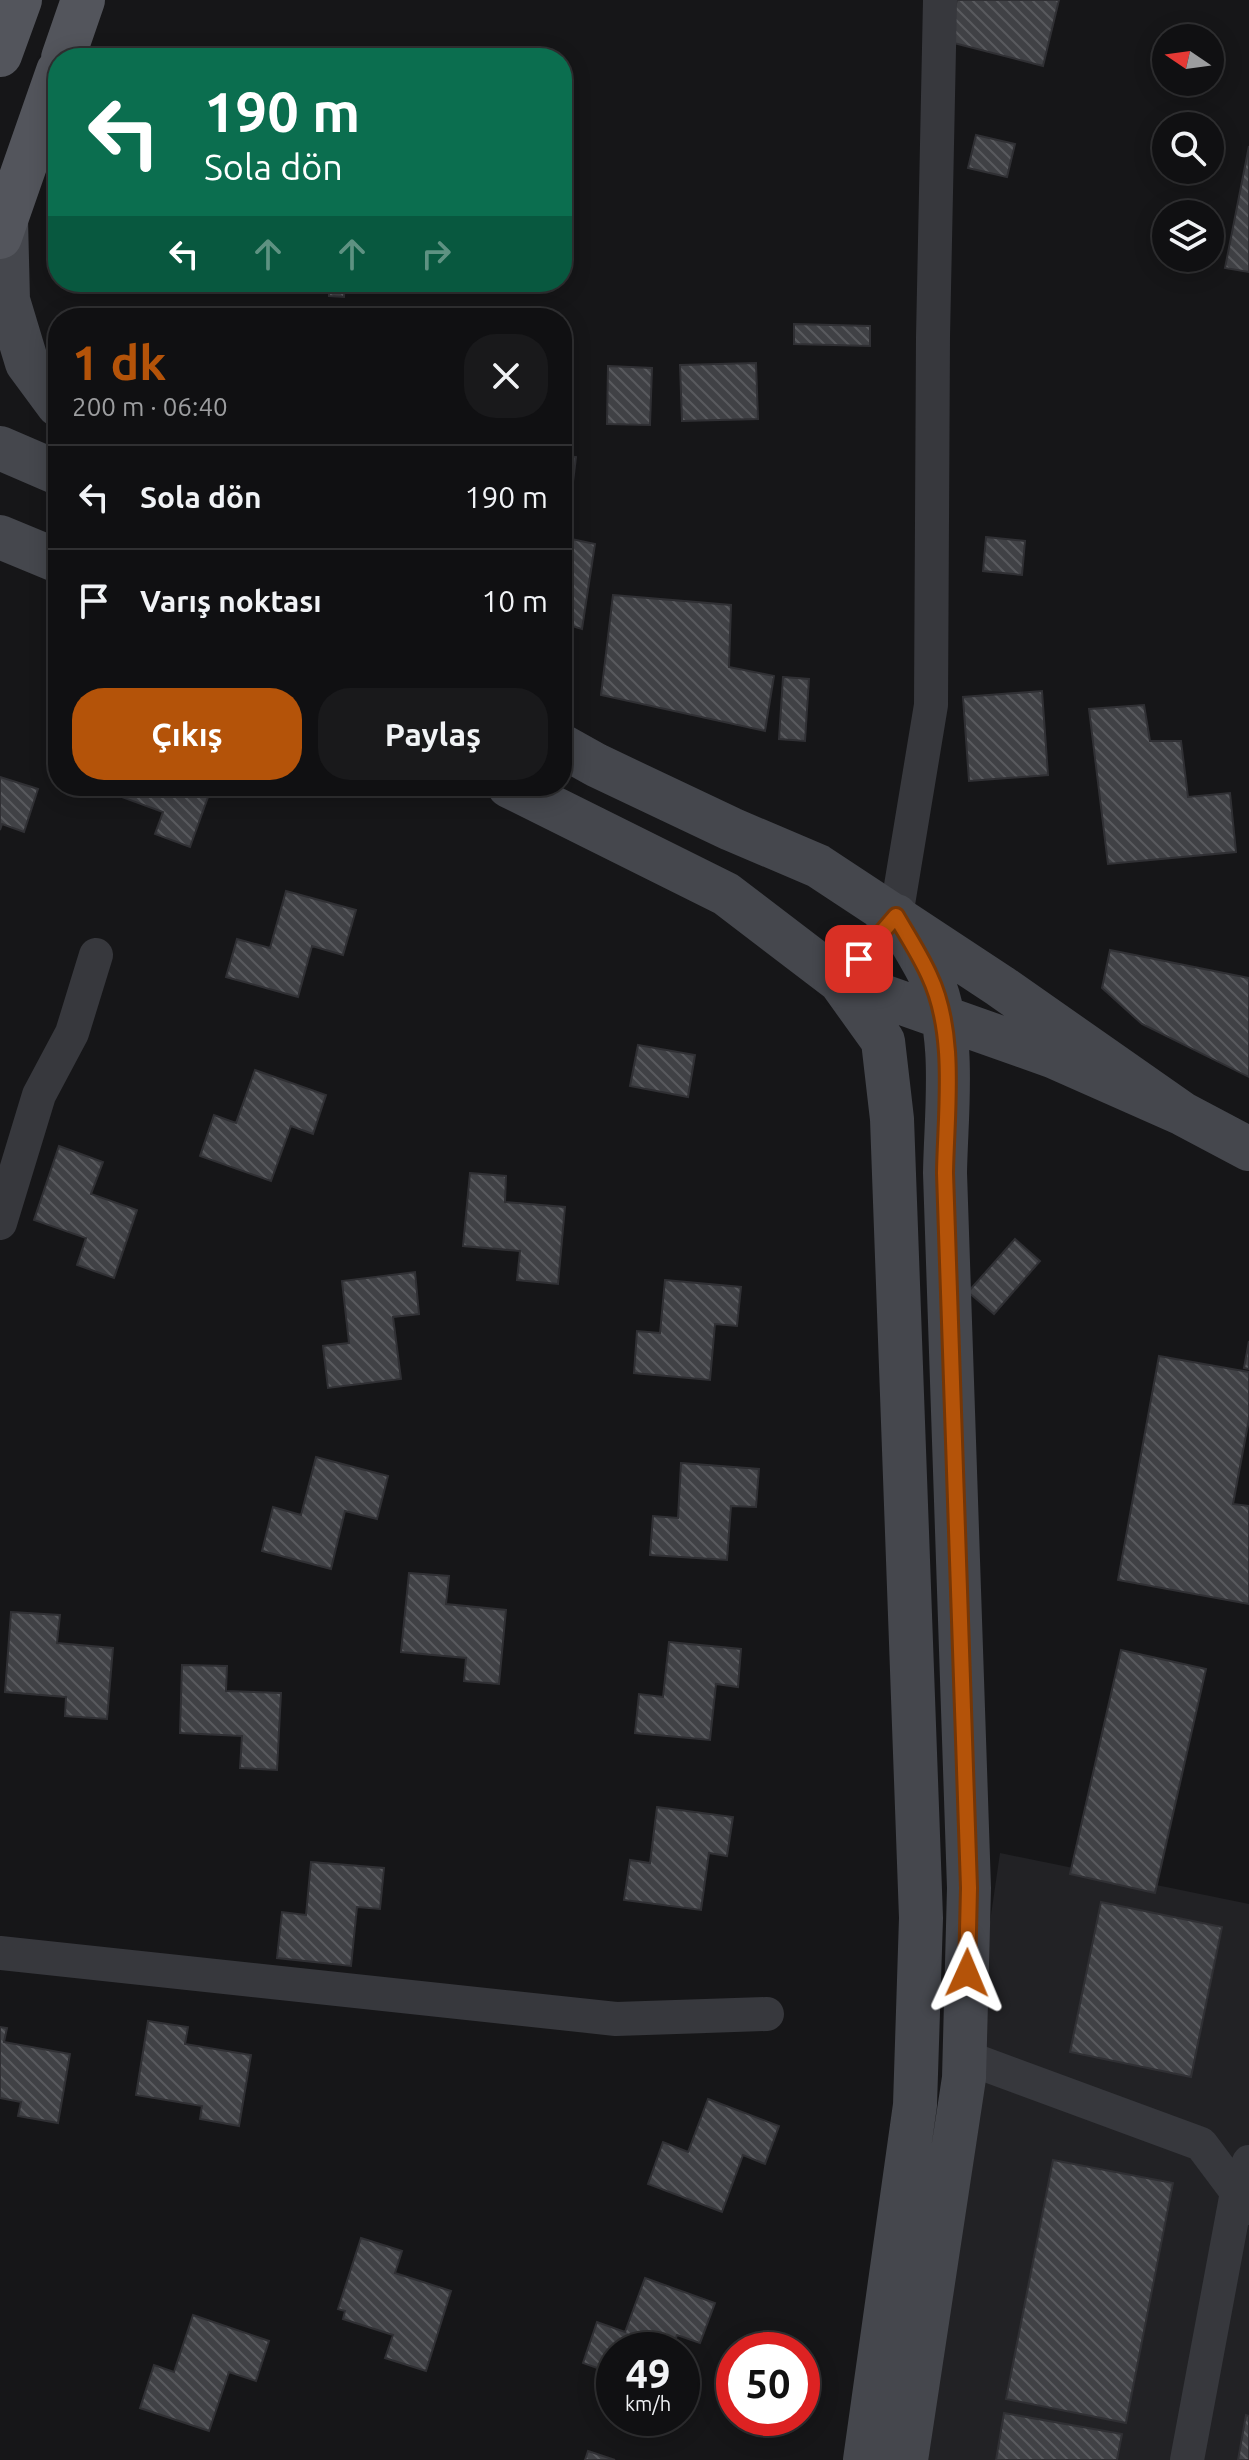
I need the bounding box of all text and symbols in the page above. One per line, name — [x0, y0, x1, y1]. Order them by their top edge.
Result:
north arrow — [1152, 24, 1224, 96]
map controls — [1152, 24, 1224, 272]
icon: left — [72, 80, 176, 184]
text: 190 m — [204, 80, 360, 143]
button: search — [1152, 112, 1224, 184]
text: Sola dön — [204, 146, 343, 187]
button: layers — [1152, 200, 1224, 272]
icon: left — [162, 232, 206, 276]
icon: ahead — [246, 232, 290, 276]
icon: ahead — [330, 232, 374, 276]
icon: right — [414, 232, 458, 276]
button: close — [464, 334, 548, 418]
text: 1 dk — [72, 335, 166, 389]
text: 200 m · 06:40 — [72, 392, 228, 421]
icon: left — [72, 475, 116, 519]
text: Sola dön — [140, 480, 262, 514]
text: 190 m — [464, 480, 548, 514]
icon: arrive — [72, 579, 116, 623]
text: Varış noktası — [140, 584, 322, 618]
text: 10 m — [481, 584, 548, 618]
button: Çıkış — [72, 688, 302, 780]
button: Paylaş — [318, 688, 548, 780]
pin — [825, 925, 893, 993]
icon: arrive — [837, 937, 881, 981]
position arrow — [925, 1931, 1009, 2015]
speed limit sign: 50 — [716, 2332, 820, 2436]
text: 49 — [625, 2351, 671, 2396]
text: km/h — [625, 2392, 671, 2415]

